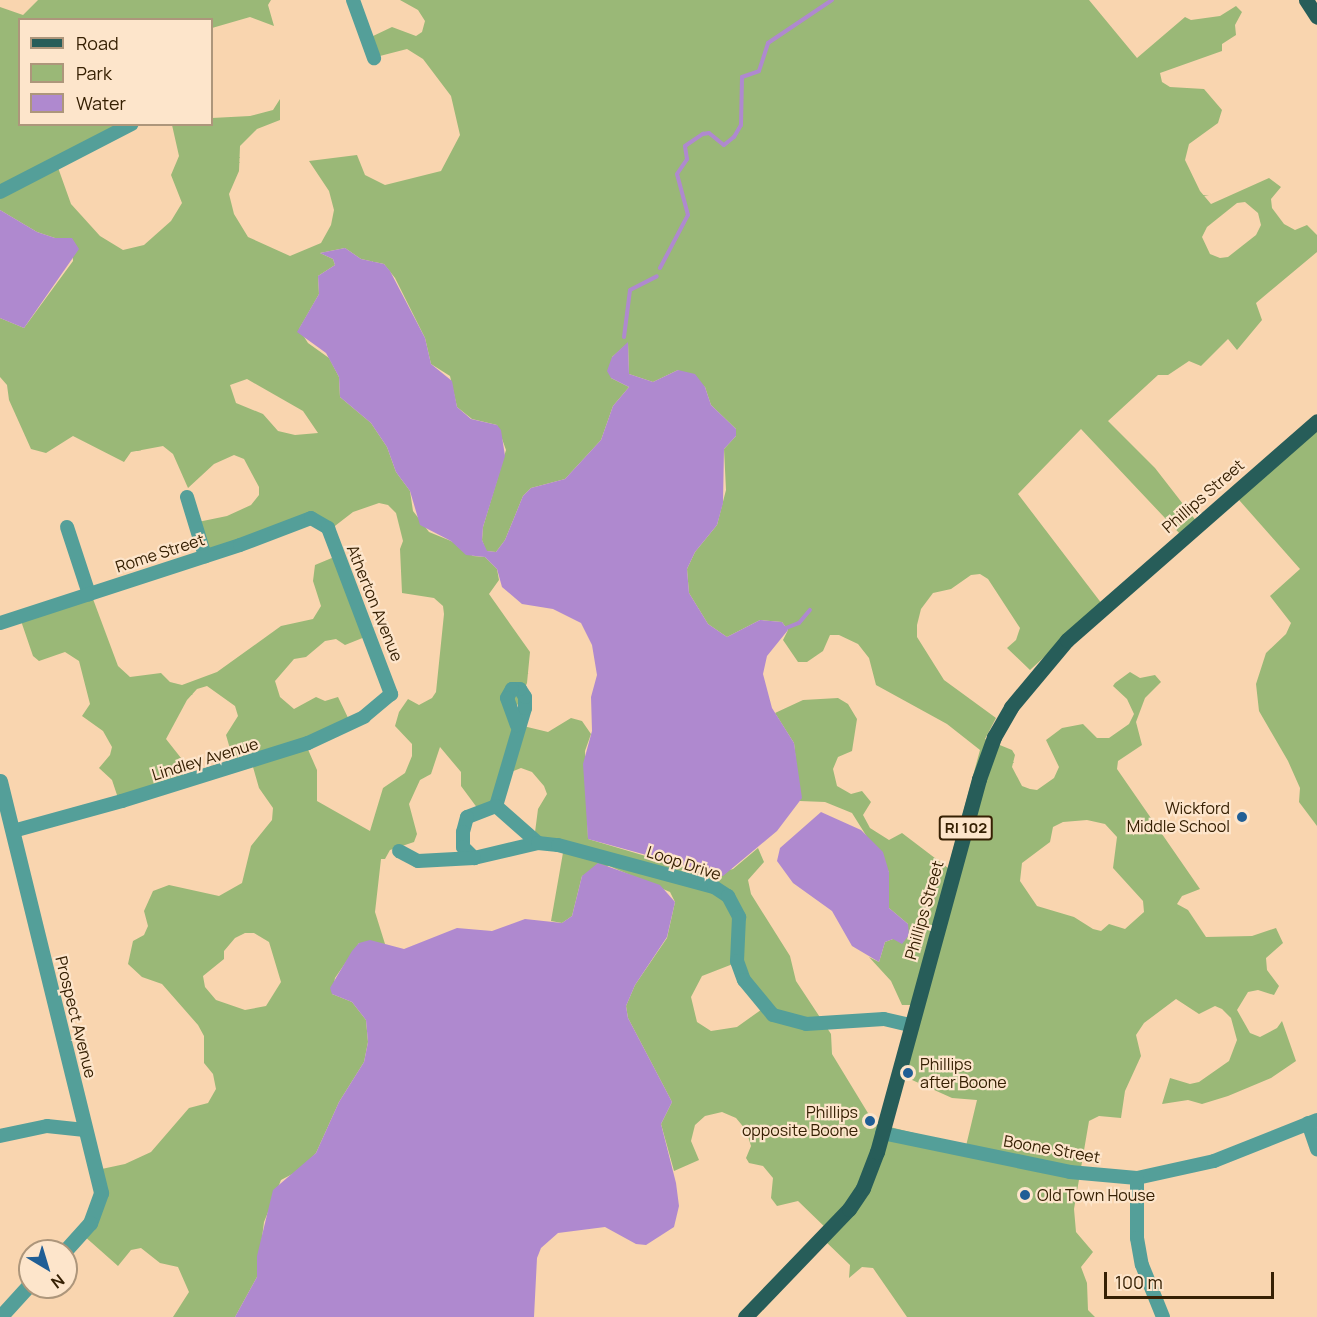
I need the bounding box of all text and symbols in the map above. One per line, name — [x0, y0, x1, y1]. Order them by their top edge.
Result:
legend — [18, 18, 213, 126]
text: Road — [76, 31, 119, 55]
text: Park — [76, 61, 112, 85]
text: Water — [76, 91, 126, 115]
street label: Phillips Street — [1158, 455, 1248, 537]
street label: Rome Street — [113, 530, 207, 576]
street label: Atherton Avenue — [343, 542, 407, 664]
street label: Lindley Avenue — [150, 734, 260, 784]
place label: Wickford Middle School — [1127, 798, 1230, 836]
marker: Wickford Middle School — [1235, 810, 1249, 824]
road number: RI 102 — [938, 816, 994, 840]
street label: Loop Drive — [644, 842, 724, 884]
street label: Phillips Street — [901, 858, 947, 962]
street label: Prospect Avenue — [52, 954, 100, 1080]
place label: Phillips after Boone — [920, 1054, 1007, 1092]
marker: Phillips after Boone — [901, 1066, 915, 1080]
place label: Phillips opposite Boone — [742, 1102, 858, 1140]
marker: Phillips opposite Boone — [863, 1114, 877, 1128]
street label: Boone Street — [1002, 1131, 1102, 1167]
place label: Old Town House — [1037, 1185, 1155, 1205]
marker: Old Town House — [1018, 1188, 1032, 1202]
north arrow — [18, 1239, 78, 1299]
scale bar — [1107, 1260, 1276, 1298]
text: N — [47, 1269, 69, 1294]
text: 100 m — [1115, 1270, 1163, 1294]

